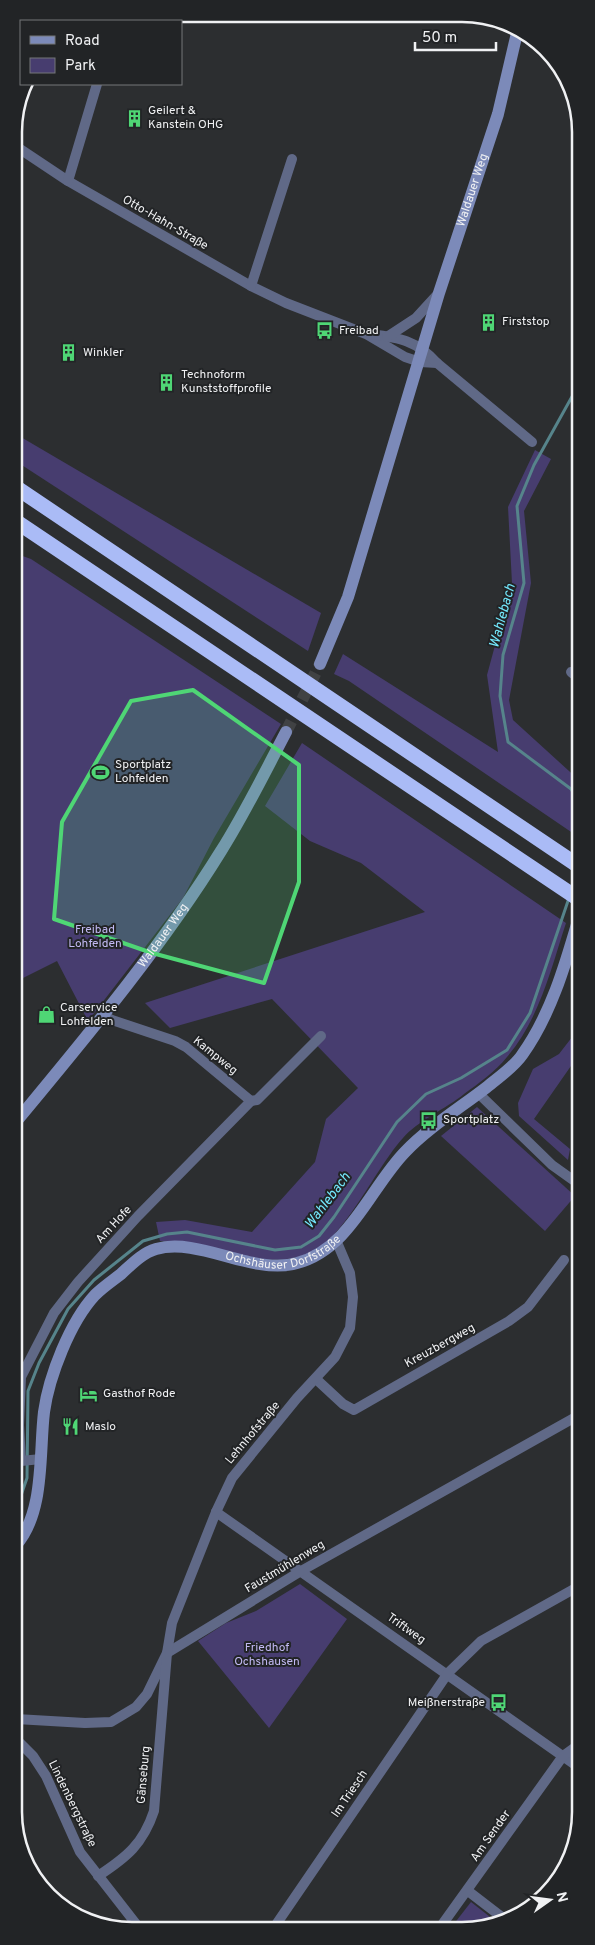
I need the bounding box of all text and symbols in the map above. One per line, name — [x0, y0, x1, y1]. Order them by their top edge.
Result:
legend — [20, 20, 182, 85]
scale bar — [415, 20, 496, 52]
text: 50 m — [422, 29, 457, 48]
text: Road — [65, 32, 100, 51]
text: Park — [65, 57, 96, 76]
place label: Geilert & Kanstein OHG — [148, 103, 223, 133]
building icon: Geilert & Kanstein OHG — [124, 108, 144, 128]
street label: Waldauer Weg — [453, 152, 492, 229]
street label: Otto-Hahn-Straße — [119, 192, 211, 254]
building icon: Firststop — [478, 312, 498, 332]
place label: Firststop — [502, 314, 550, 330]
bus stop icon: Freibad — [315, 321, 335, 341]
place label: Freibad — [339, 323, 379, 339]
building icon: Winkler — [59, 343, 79, 363]
place label: Winkler — [83, 345, 124, 361]
place label: Technoform Kunststoffprofile — [181, 367, 271, 397]
building icon: Technoform Kunststoffprofile — [157, 372, 177, 392]
water label: Wahlebach — [486, 582, 520, 650]
place label: Sportplatz Lohfelden — [115, 757, 171, 787]
sports icon: Sportplatz Lohfelden — [91, 762, 111, 782]
street label: Waldauer Weg — [135, 900, 192, 971]
park label: Freibad Lohfelden — [68, 922, 122, 952]
place label: Carservice Lohfelden — [60, 1000, 117, 1030]
shop icon: Carservice Lohfelden — [36, 1005, 56, 1025]
street label: Kampweg — [189, 1033, 241, 1079]
bus stop icon: Sportplatz — [419, 1110, 439, 1130]
place label: Sportplatz — [443, 1112, 499, 1128]
water label: Wahlebach — [301, 1169, 355, 1232]
street label: Am Hofe — [92, 1203, 136, 1247]
street label: Ochshäuser Dorfstraße — [223, 1232, 345, 1274]
street label: Kreuzbergweg — [402, 1320, 478, 1372]
hotel icon: Gasthof Rode — [79, 1384, 99, 1404]
place label: Gasthof Rode — [103, 1386, 175, 1402]
street label: Lehnhofstraße — [222, 1398, 284, 1468]
restaurant icon: Maslo — [61, 1417, 81, 1437]
place label: Maslo — [85, 1419, 116, 1435]
street label: Faustmühlenweg — [242, 1537, 328, 1597]
street label: Triftweg — [383, 1610, 429, 1648]
park label: Friedhof Ochshausen — [234, 1640, 300, 1670]
bus stop icon: Meißnerstraße — [489, 1693, 509, 1713]
place label: Meißnerstraße — [408, 1695, 485, 1711]
street label: Gänseburg — [134, 1745, 154, 1805]
street label: Lindenbergstraße — [44, 1758, 100, 1850]
street label: Im Triesch — [328, 1767, 372, 1821]
street label: Am Sender — [467, 1807, 515, 1865]
north arrow — [525, 1875, 575, 1925]
text: N — [552, 1890, 571, 1904]

